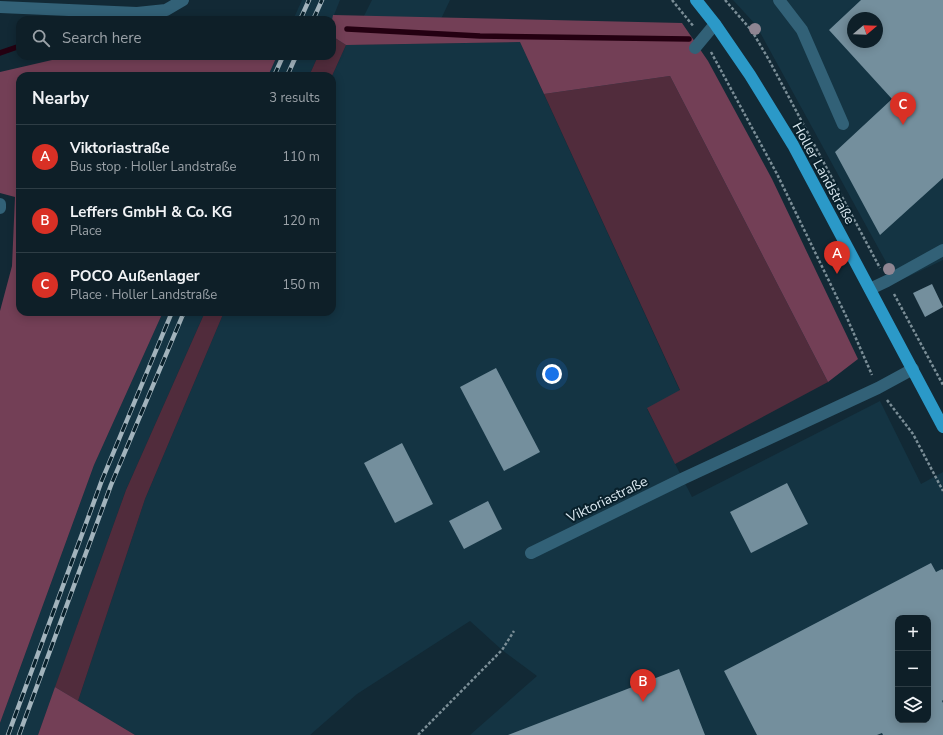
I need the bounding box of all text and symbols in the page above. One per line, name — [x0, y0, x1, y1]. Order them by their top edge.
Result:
north arrow — [847, 12, 883, 48]
search box — [16, 16, 336, 60]
icon: search — [30, 27, 52, 49]
text: Search here — [62, 28, 142, 48]
text: Nearby — [32, 87, 89, 110]
text: 3 results — [269, 89, 320, 107]
pin: C — [890, 92, 916, 125]
street label: Holler Landstraße — [788, 119, 859, 228]
text: Viktoriastraße — [70, 138, 170, 158]
text: A — [40, 148, 50, 166]
text: 110 m — [282, 148, 320, 166]
text: Bus stop · Holler Landstraße — [70, 158, 237, 176]
text: Leffers GmbH & Co. KG — [70, 202, 232, 222]
text: B — [41, 212, 49, 230]
text: 120 m — [282, 212, 320, 230]
text: Place — [70, 222, 102, 240]
pin: A — [824, 241, 850, 274]
text: POCO Außenlager — [70, 266, 200, 286]
text: C — [41, 276, 49, 294]
text: 150 m — [282, 276, 320, 294]
text: Place · Holler Landstraße — [70, 286, 217, 304]
your location — [542, 364, 562, 384]
street label: Viktoriastraße — [563, 472, 651, 528]
map controls — [895, 615, 931, 723]
button: + — [895, 615, 931, 651]
button: − — [895, 651, 931, 687]
pin: B — [630, 669, 656, 702]
button: layers — [895, 687, 931, 723]

